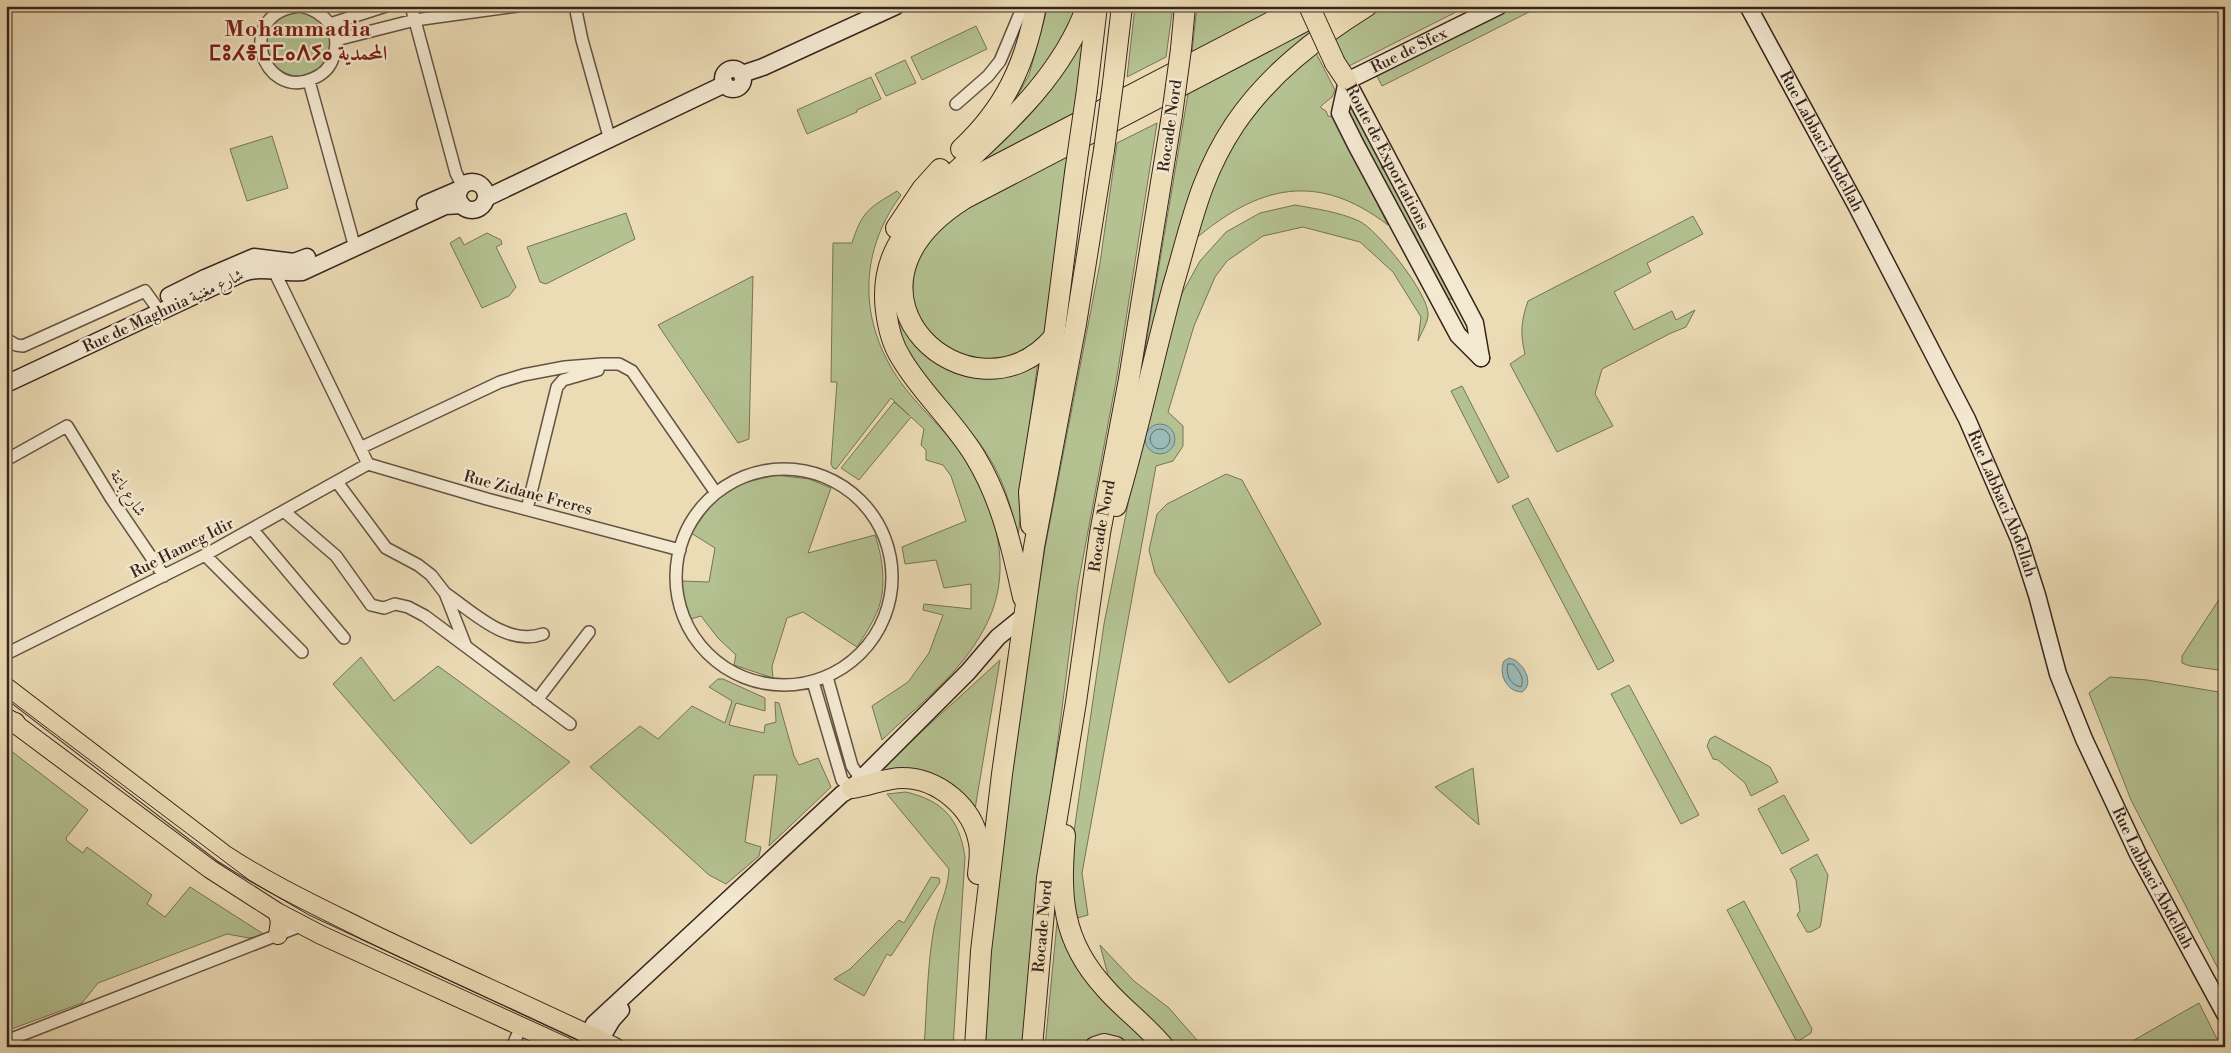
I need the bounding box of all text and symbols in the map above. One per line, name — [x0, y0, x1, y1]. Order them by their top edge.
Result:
district label: Mohammadia ⵎⵓⵃⴻⵎⵎⴰⴷⵢⴰ المحمدية — [209, 17, 387, 67]
street label: Rue de Sfex — [1367, 23, 1451, 78]
street label: Rue Labbaci Abdellah — [1775, 67, 1868, 216]
street label: Rocade Nord — [1154, 78, 1186, 174]
street label: Route de Exportations — [1341, 81, 1434, 233]
street label: Rue de Maghnia شارع مغنية — [79, 265, 248, 360]
street label: Rue Labbaci Abdellah — [1963, 427, 2041, 580]
street label: شارع باتنة — [103, 466, 150, 522]
street label: Rue Zidane Freres — [461, 466, 595, 520]
street label: Rocade Nord — [1085, 478, 1120, 573]
street label: Rue Hameg Idir — [127, 513, 237, 583]
street label: Rue Labbaci Abdellah — [2107, 804, 2198, 953]
street label: Rocade Nord — [1029, 879, 1057, 974]

